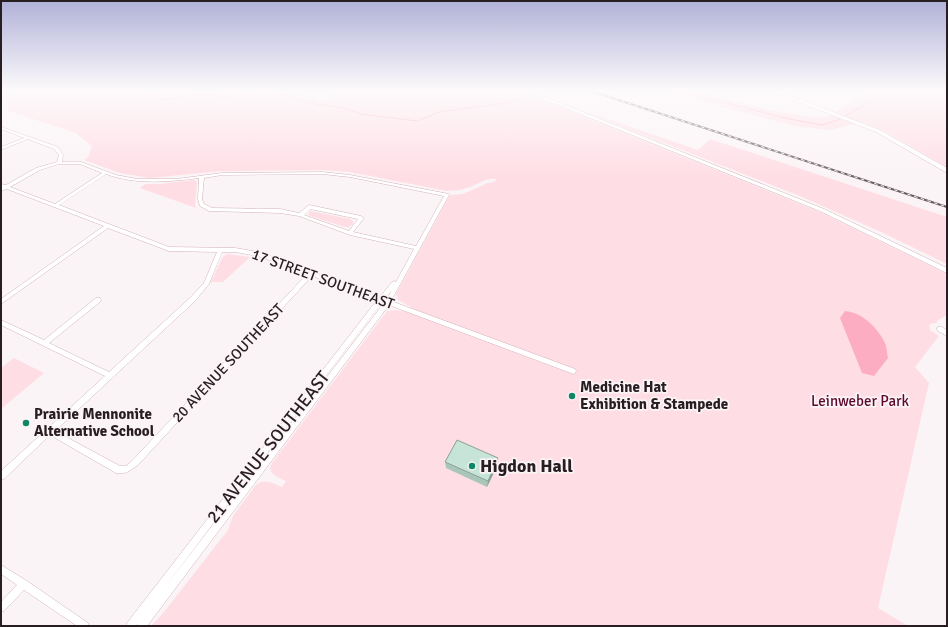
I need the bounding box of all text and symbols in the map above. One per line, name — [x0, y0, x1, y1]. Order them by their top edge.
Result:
street label: 17 STREET SOUTHEAST — [249, 245, 397, 313]
street label: 20 AVENUE SOUTHEAST — [168, 299, 288, 426]
street label: 21 AVENUE SOUTHEAST — [202, 367, 334, 527]
place label: Medicine Hat Exhibition & Stampede — [580, 378, 728, 413]
marker: Medicine Hat Exhibition & Stampede — [567, 391, 577, 401]
park label: Leinweber Park — [811, 392, 910, 410]
place label: Prairie Mennonite Alternative School — [34, 405, 155, 440]
marker: Prairie Mennonite Alternative School — [21, 418, 31, 428]
place label: Higdon Hall — [480, 455, 573, 477]
marker: Higdon Hall — [467, 461, 477, 471]

